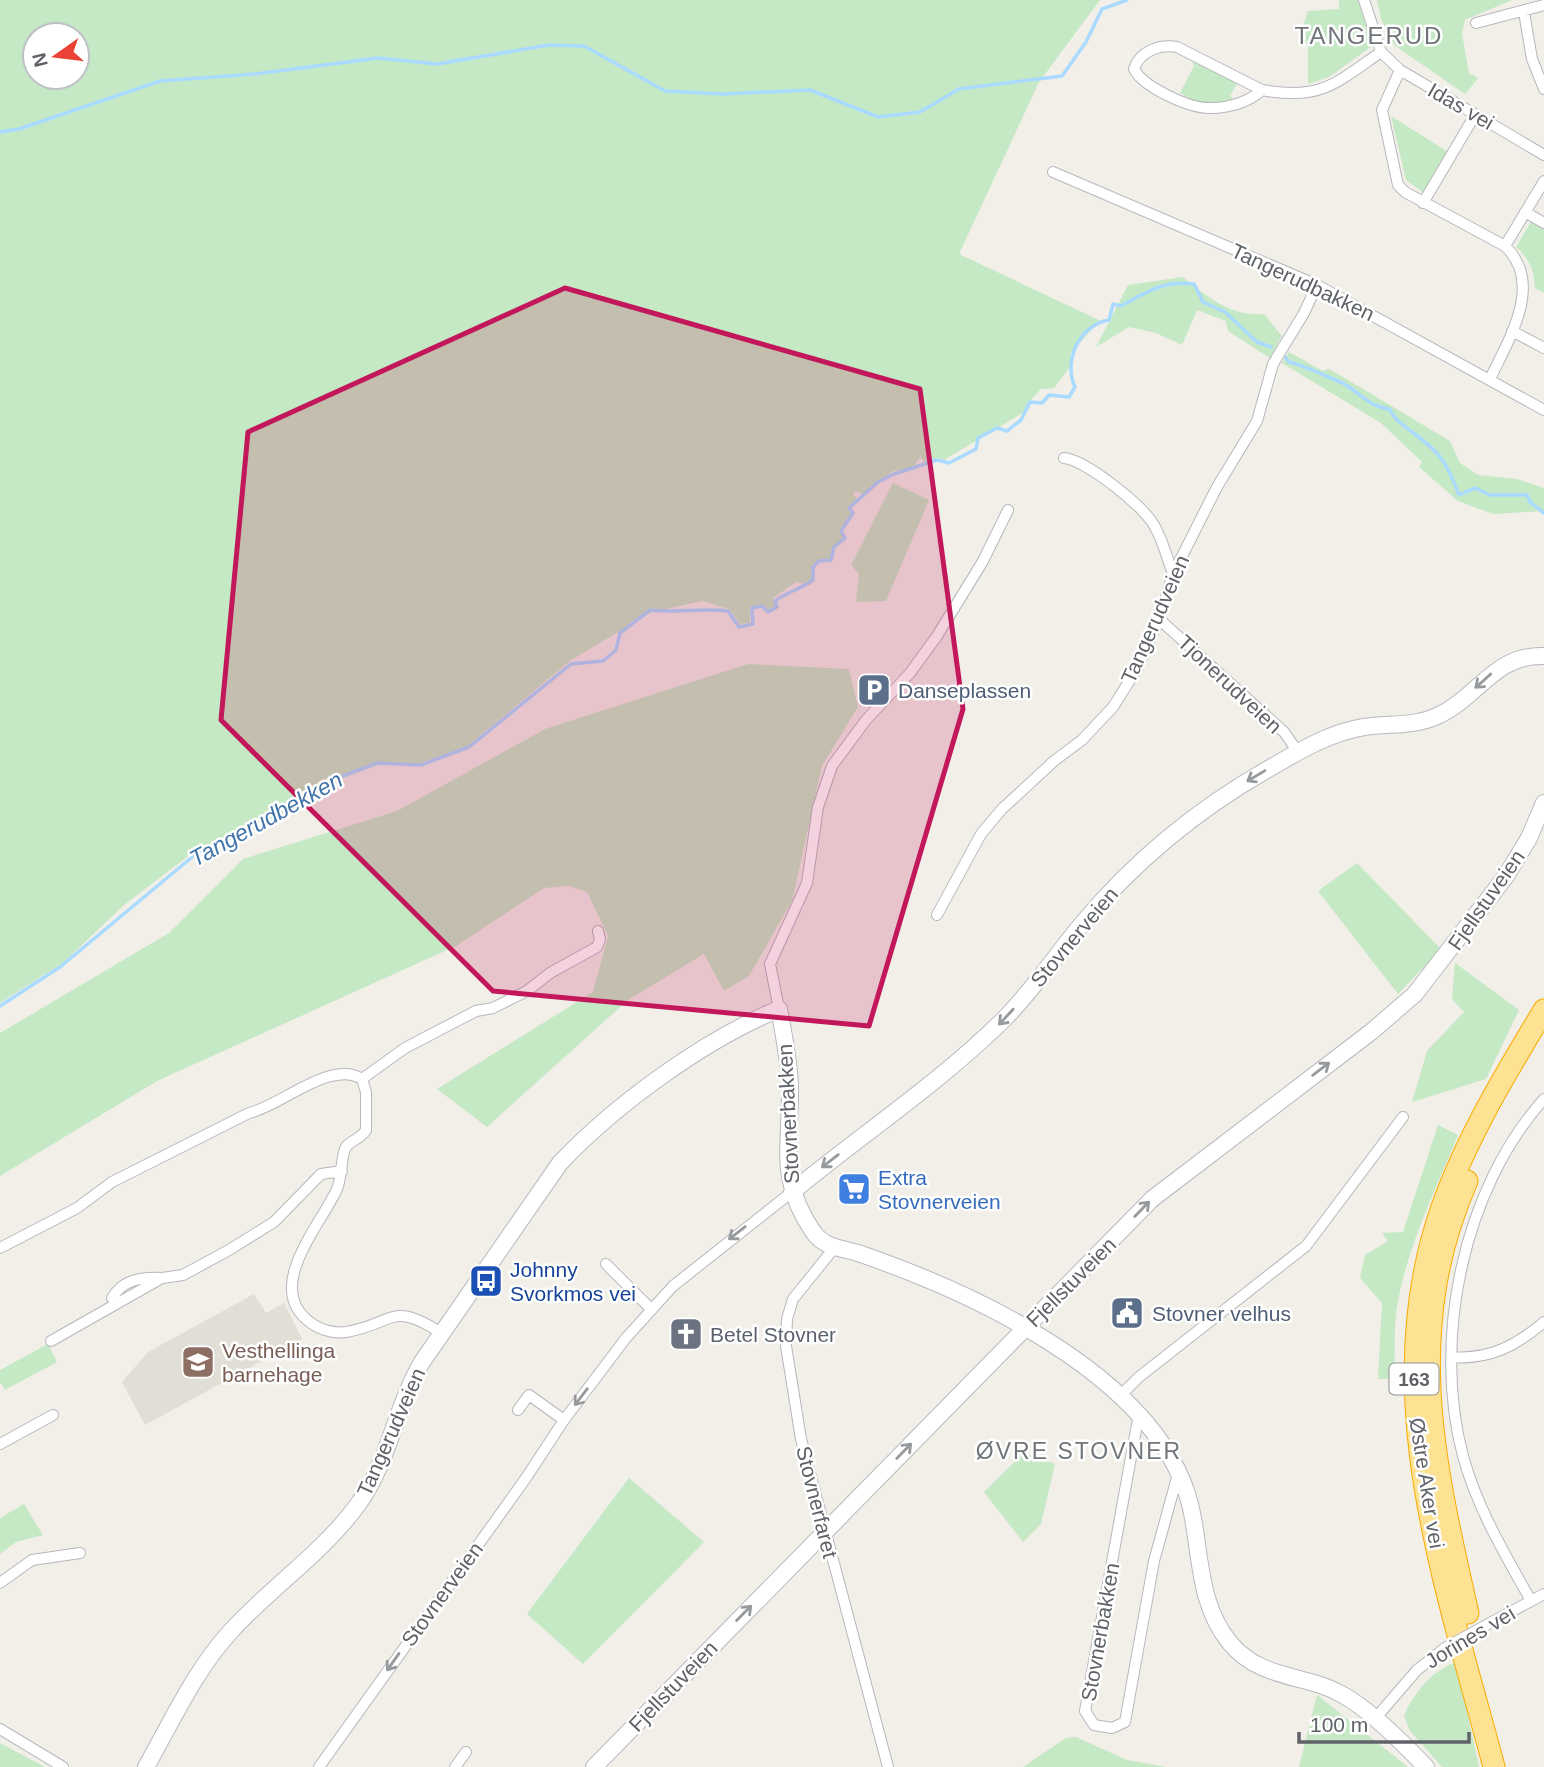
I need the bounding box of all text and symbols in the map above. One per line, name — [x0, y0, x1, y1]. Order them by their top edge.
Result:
north arrow — [21, 21, 91, 91]
district label: TANGERUD — [1295, 22, 1443, 49]
text: N — [28, 51, 52, 69]
street label: Idas vei — [1424, 78, 1498, 134]
street label: Tangerudbakken — [1228, 239, 1378, 325]
street label: Tangerudveien — [1116, 551, 1194, 687]
street label: Tjonerudveien — [1173, 630, 1287, 738]
parking icon: Danseplassen — [855, 671, 893, 709]
one-way arrow — [1475, 672, 1492, 689]
place label: Danseplassen — [898, 679, 1031, 702]
water label: Tangerudbekken — [185, 766, 347, 872]
one-way arrow — [1247, 769, 1267, 783]
street label: Fjellstuveien — [1443, 846, 1529, 954]
street label: Stovnerveien — [1026, 883, 1122, 991]
one-way arrow — [997, 1008, 1014, 1025]
street label: Stovnerbakken — [773, 1043, 803, 1185]
one-way arrow — [1311, 1062, 1330, 1077]
one-way arrow — [821, 1153, 840, 1168]
place label: Extra Stovnerveien — [878, 1166, 1001, 1213]
supermarket icon: Extra Stovnerveien — [835, 1170, 873, 1208]
one-way arrow — [1134, 1201, 1151, 1218]
one-way arrow — [728, 1225, 747, 1240]
street label: Fjellstuveien — [1022, 1233, 1120, 1331]
place label: Johnny Svorkmos vei — [510, 1258, 636, 1305]
bus stop icon: Johnny Svorkmos vei — [467, 1262, 505, 1300]
public building icon: Stovner velhus — [1108, 1294, 1146, 1332]
place label: Stovner velhus — [1152, 1302, 1291, 1325]
church icon: Betel Stovner — [667, 1315, 705, 1353]
place label: Betel Stovner — [710, 1323, 836, 1346]
place label: Vesthellinga barnehage — [222, 1339, 336, 1386]
school or university icon: Vesthellinga barnehage — [179, 1343, 217, 1381]
street label: Tangerudveien — [352, 1364, 430, 1500]
road number: 163 — [1390, 1364, 1438, 1394]
one-way arrow — [573, 1387, 588, 1406]
street label: Østre Aker vei — [1405, 1416, 1449, 1550]
district label: ØVRE STOVNER — [976, 1438, 1182, 1464]
one-way arrow — [895, 1443, 912, 1460]
street label: Stovnerfaret — [792, 1444, 842, 1560]
street label: Stovnerveien — [397, 1538, 487, 1650]
street label: Stovnerbakken — [1077, 1561, 1123, 1703]
street label: Jorines vei — [1421, 1601, 1519, 1673]
one-way arrow — [736, 1605, 753, 1622]
street label: Fjellstuveien — [624, 1636, 722, 1736]
one-way arrow — [386, 1652, 400, 1671]
scale bar — [1299, 1700, 1469, 1744]
text: 100 m — [1310, 1713, 1368, 1736]

